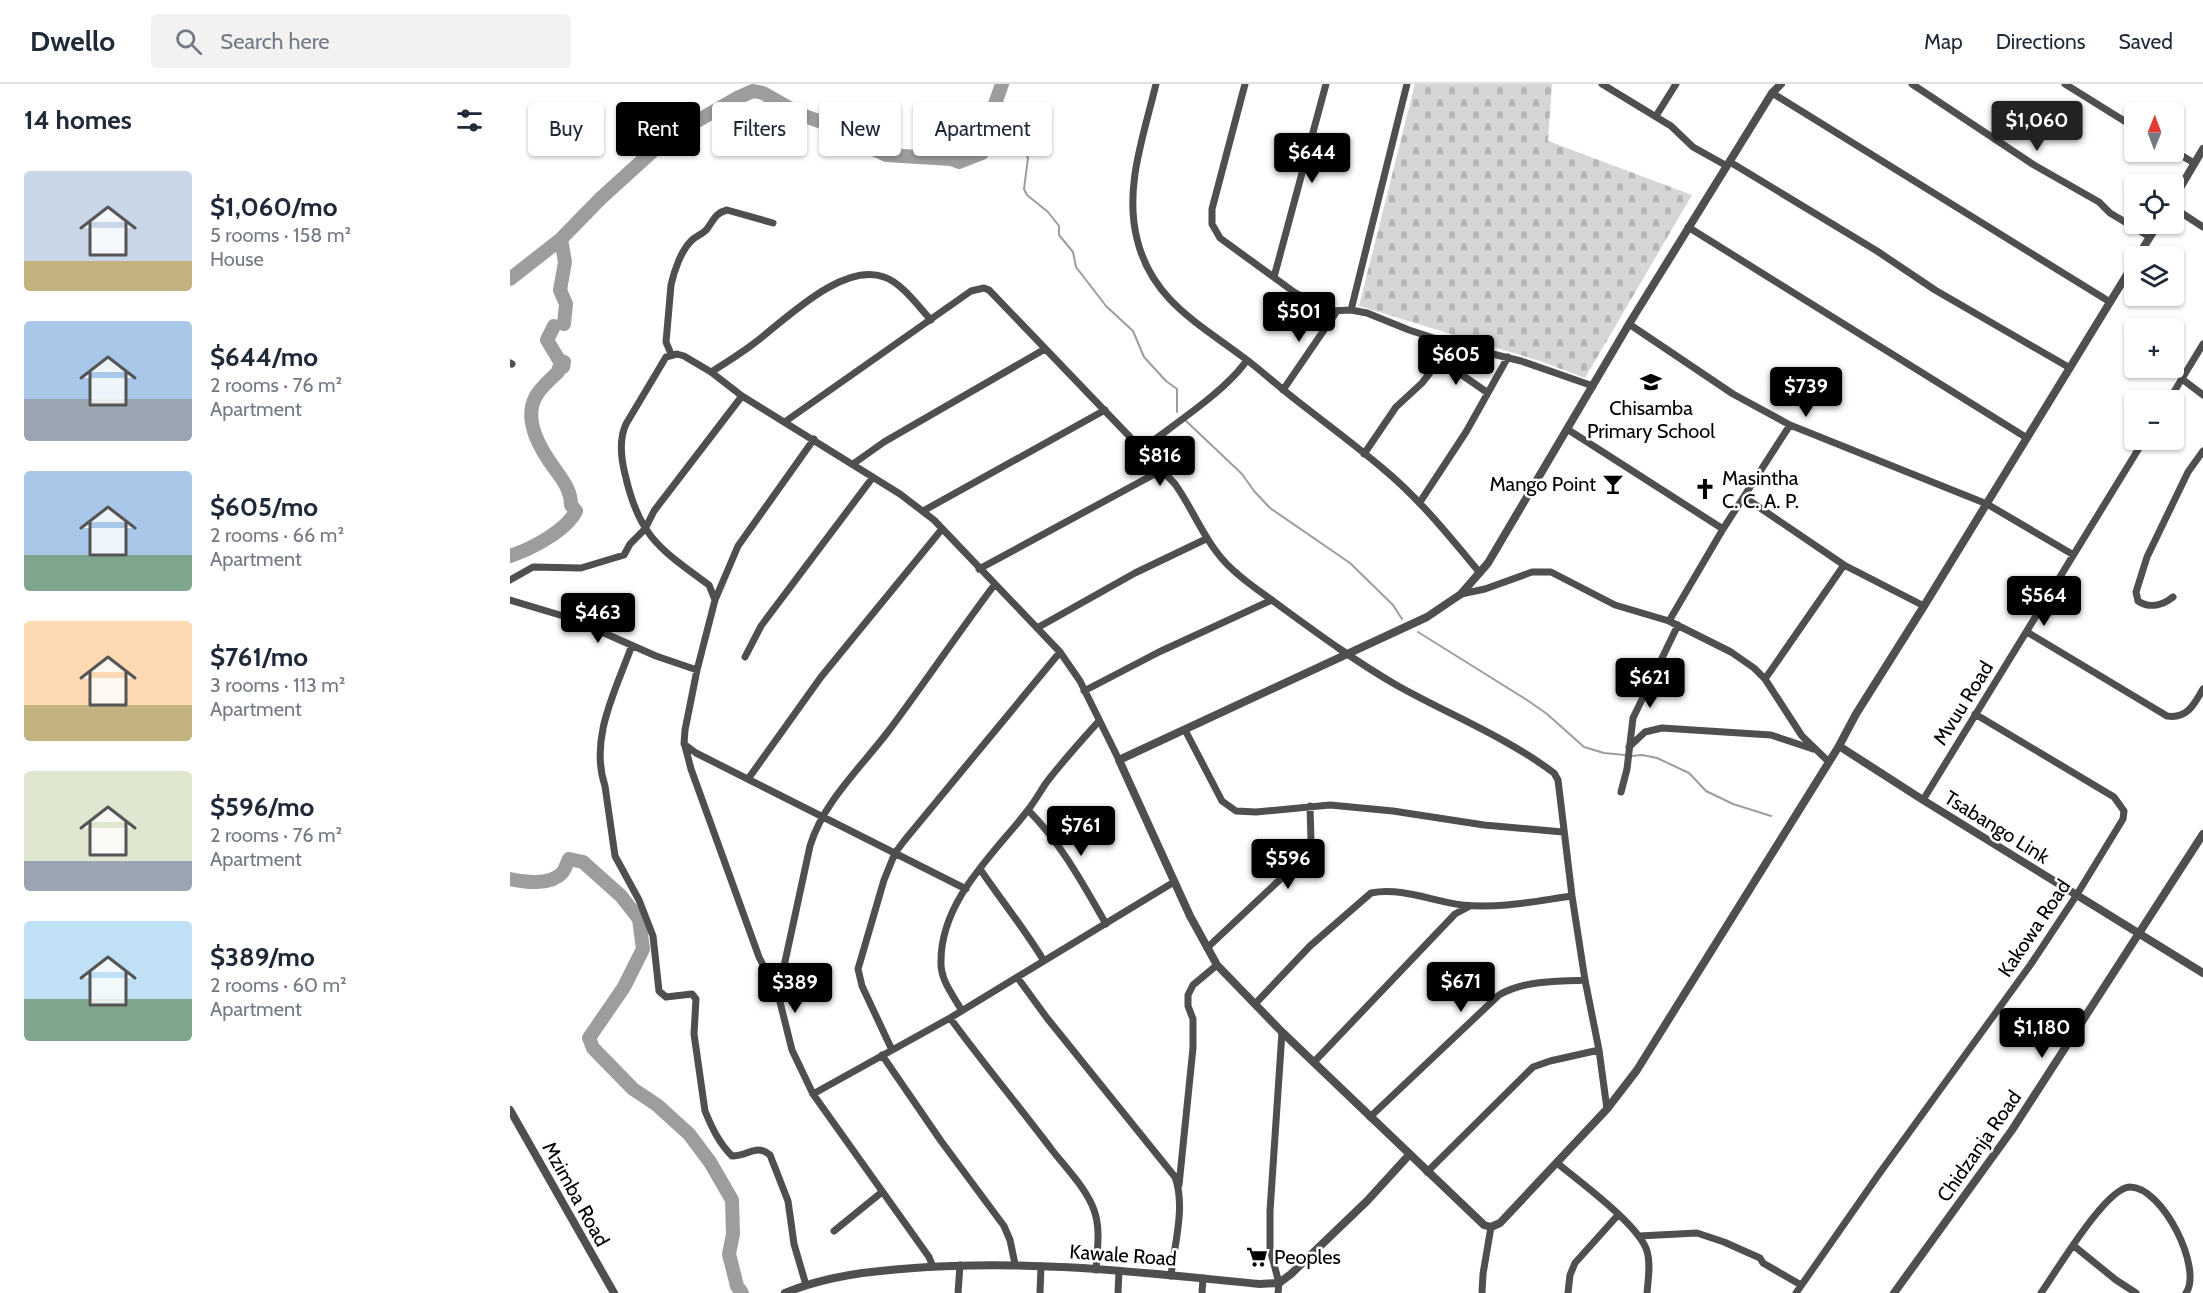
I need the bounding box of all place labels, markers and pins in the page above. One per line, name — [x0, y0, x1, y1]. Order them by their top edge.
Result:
pin: $1,060 — [1988, 101, 2086, 152]
pin: $644 — [1276, 133, 1348, 184]
pin: $501 — [1263, 292, 1335, 343]
pin: $605 — [1420, 335, 1492, 386]
pin: $739 — [1770, 367, 1842, 418]
school or university icon: Chisamba Primary School — [1639, 370, 1663, 394]
place label: Chisamba Primary School — [1587, 396, 1715, 443]
pin: $816 — [1124, 436, 1196, 487]
place label: Masintha C. C. A. P. — [1722, 466, 1799, 513]
place label: Mango Point — [1489, 472, 1596, 496]
bar icon: Mango Point — [1601, 472, 1625, 496]
church icon: Masintha C. C. A. P. — [1693, 477, 1717, 501]
pin: $564 — [2008, 576, 2080, 627]
pin: $463 — [562, 593, 634, 644]
pin: $621 — [1614, 658, 1686, 709]
pin: $761 — [1045, 806, 1117, 857]
pin: $596 — [1252, 839, 1324, 890]
pin: $671 — [1425, 962, 1497, 1013]
pin: $389 — [759, 963, 831, 1014]
pin: $1,180 — [1993, 1008, 2091, 1059]
supermarket icon: Peoples — [1245, 1245, 1269, 1269]
place label: Peoples — [1274, 1245, 1341, 1269]

